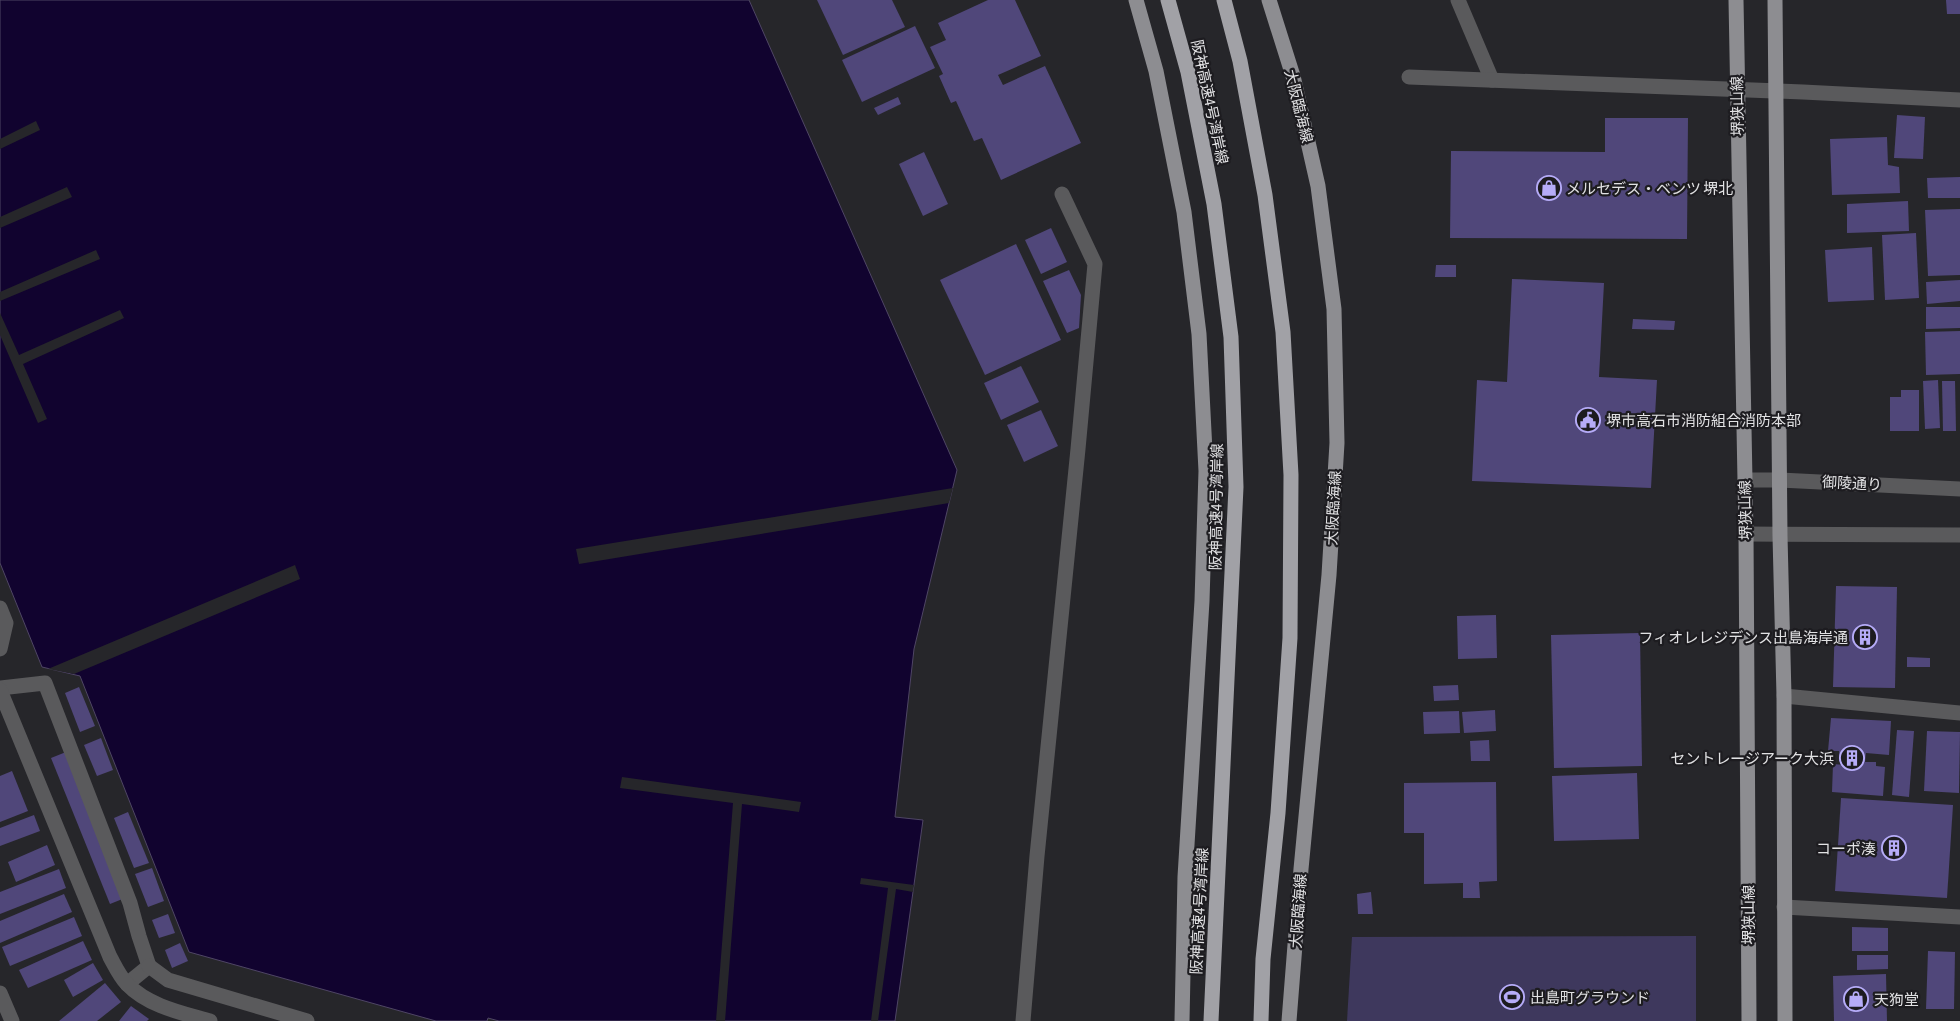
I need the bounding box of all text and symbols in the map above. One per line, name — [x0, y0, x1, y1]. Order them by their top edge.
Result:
street label: 阪神高速4号湾岸線 — [1188, 38, 1232, 166]
street label: 大阪臨海線 — [1282, 68, 1316, 144]
street label: 堺狭山線 — [1728, 76, 1746, 136]
shop icon: メルセデス・ベンツ 堺北 — [1536, 175, 1562, 201]
place label: メルセデス・ベンツ 堺北 — [1566, 180, 1733, 197]
public building icon: 堺市高石市消防組合消防本部 — [1575, 407, 1601, 433]
place label: 堺市高石市消防組合消防本部 — [1606, 412, 1801, 429]
street label: 阪神高速4号湾岸線 — [1206, 443, 1226, 571]
street label: 大阪臨海線 — [1323, 470, 1343, 546]
street label: 御陵通り — [1822, 473, 1882, 493]
street label: 堺狭山線 — [1736, 480, 1754, 540]
building icon: フィオレレジデンス出島海岸通 — [1852, 624, 1878, 650]
place label: フィオレレジデンス出島海岸通 — [1639, 629, 1848, 646]
building icon: セントレージアーク大浜 — [1839, 745, 1865, 771]
place label: セントレージアーク大浜 — [1670, 750, 1834, 767]
building icon: コーポ湊 — [1881, 835, 1907, 861]
place label: コーポ湊 — [1816, 840, 1876, 857]
street label: 阪神高速4号湾岸線 — [1187, 847, 1211, 975]
street label: 大阪臨海線 — [1287, 873, 1309, 949]
street label: 堺狭山線 — [1740, 885, 1757, 945]
sports icon: 出島町グラウンド — [1499, 984, 1525, 1010]
shop icon: 天狗堂 — [1843, 986, 1869, 1012]
place label: 出島町グラウンド — [1530, 989, 1650, 1006]
place label: 天狗堂 — [1874, 991, 1919, 1008]

